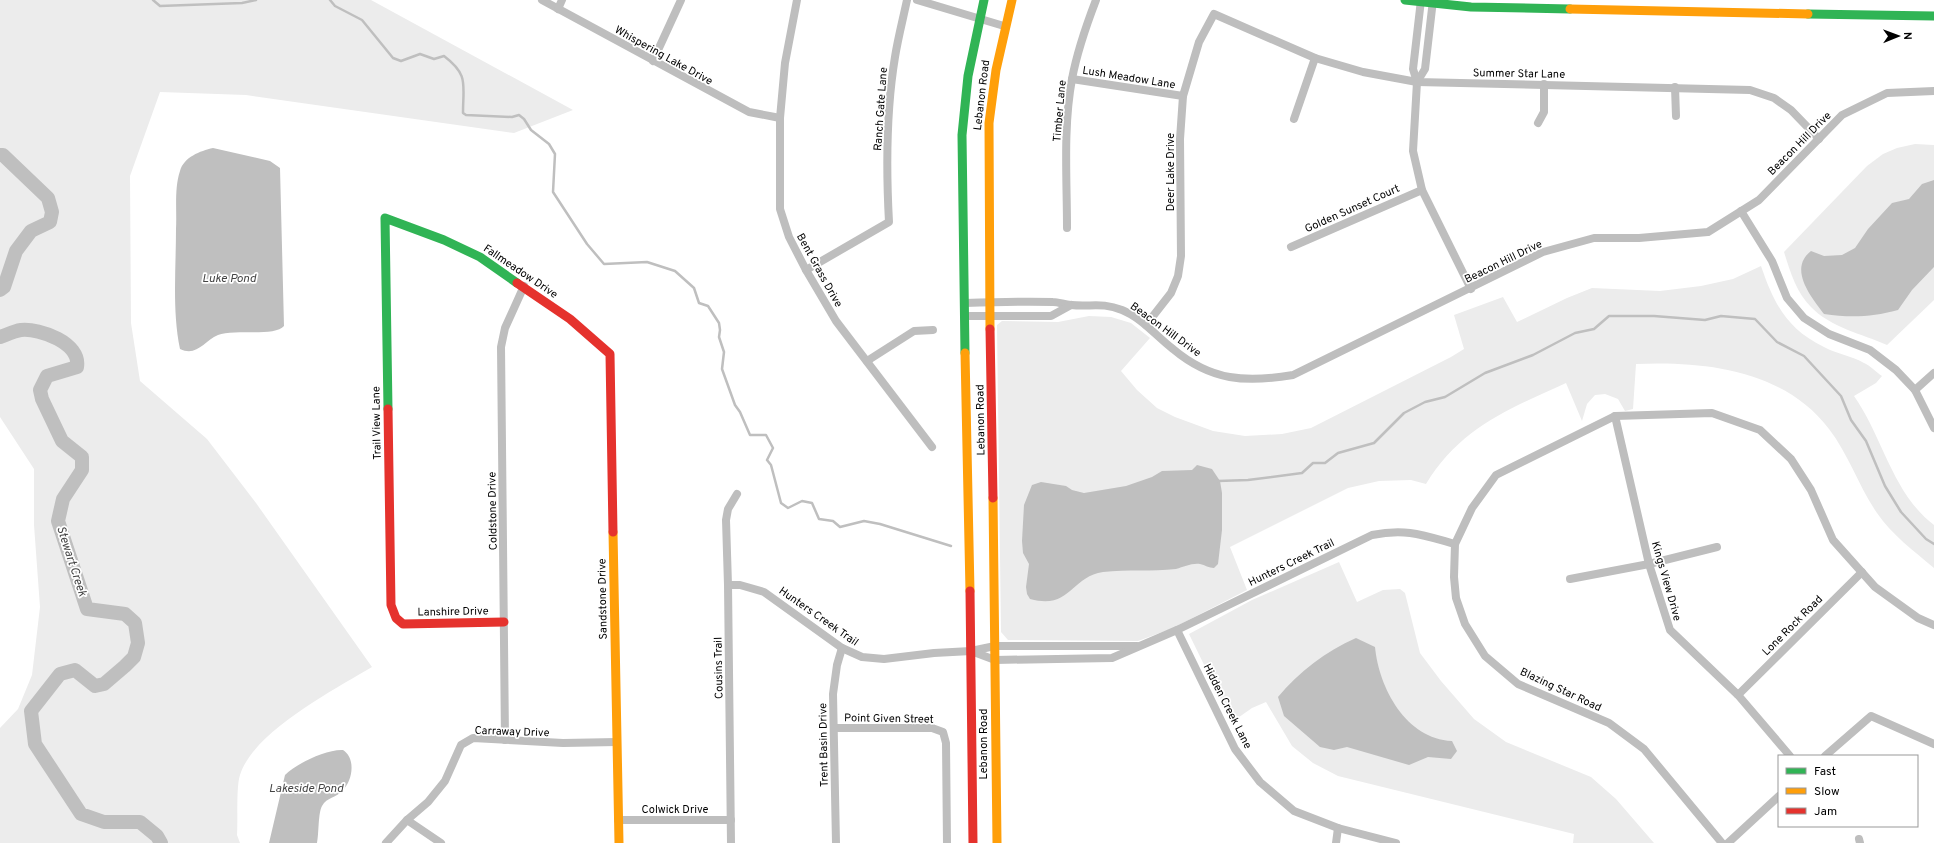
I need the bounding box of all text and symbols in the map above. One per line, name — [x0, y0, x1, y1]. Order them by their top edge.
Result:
north arrow — [1878, 16, 1918, 56]
street label: Whispering Lake Drive — [612, 23, 715, 89]
text: N — [1900, 32, 1914, 40]
street label: Lebanon Road — [971, 59, 993, 131]
street label: Lush Meadow Lane — [1081, 64, 1176, 92]
street label: Summer Star Lane — [1473, 66, 1565, 82]
street label: Ranch Gate Lane — [871, 67, 891, 151]
street label: Timber Lane — [1050, 79, 1070, 143]
street label: Beacon Hill Drive — [1765, 109, 1835, 179]
street label: Deer Lake Drive — [1164, 133, 1178, 211]
street label: Golden Sunset Court — [1303, 182, 1402, 236]
street label: Bent Grass Drive — [793, 231, 845, 310]
street label: Beacon Hill Drive — [1462, 237, 1545, 287]
street label: Fallmeadow Drive — [481, 242, 560, 302]
water label: Luke Pond — [202, 271, 257, 287]
street label: Beacon Hill Drive — [1127, 299, 1204, 360]
street label: Lebanon Road — [973, 384, 989, 456]
street label: Trail View Lane — [369, 386, 385, 460]
street label: Coldstone Drive — [485, 472, 501, 550]
water label: Stewart Creek — [52, 524, 90, 600]
street label: Hunters Creek Trail — [1246, 536, 1337, 590]
street label: Kings View Drive — [1648, 540, 1684, 623]
street label: Sandstone Drive — [595, 558, 611, 640]
street label: Hunters Creek Trail — [776, 584, 861, 650]
street label: Lone Rock Road — [1760, 593, 1826, 659]
street label: Lanshire Drive — [417, 604, 489, 620]
street label: Cousins Trail — [711, 637, 727, 699]
street label: Hidden Creek Lane — [1200, 662, 1255, 751]
street label: Blazing Star Road — [1518, 665, 1603, 715]
street label: Trent Basin Drive — [816, 703, 832, 787]
street label: Lebanon Road — [977, 708, 991, 780]
street label: Point Given Street — [844, 711, 934, 727]
street label: Carraway Drive — [474, 724, 550, 740]
legend — [1778, 755, 1918, 827]
text: Fast — [1814, 764, 1836, 780]
water label: Lakeside Pond — [269, 781, 345, 797]
text: Slow — [1814, 784, 1840, 800]
street label: Colwick Drive — [642, 803, 708, 817]
text: Jam — [1814, 804, 1837, 820]

